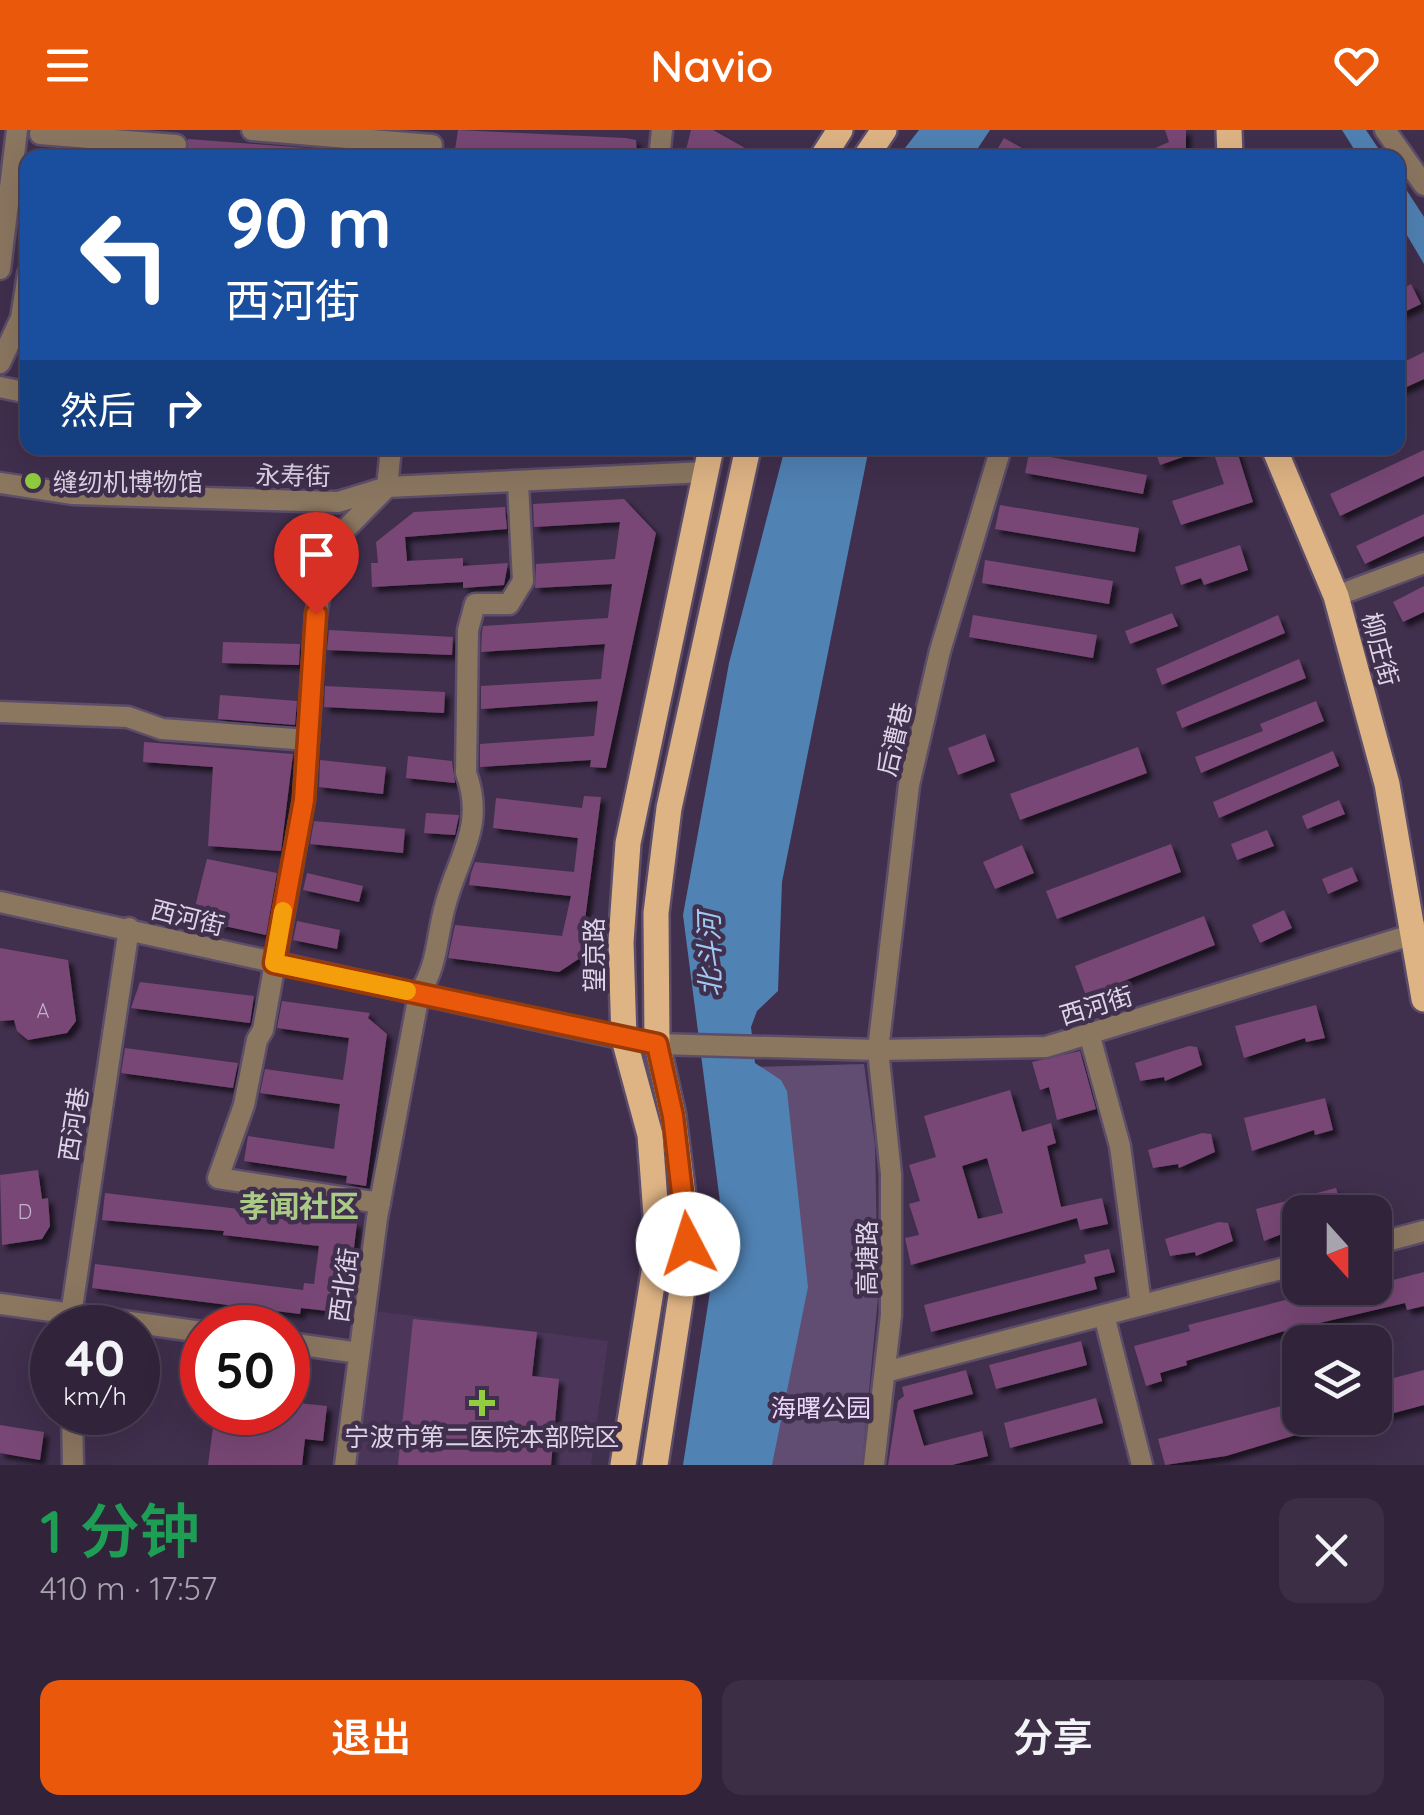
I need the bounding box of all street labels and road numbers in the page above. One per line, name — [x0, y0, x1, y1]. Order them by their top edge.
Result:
street label: 永寿街 — [255, 459, 331, 491]
street label: 柳庄街 — [1356, 609, 1406, 689]
street label: 后漕巷 — [870, 699, 918, 779]
street label: 西河街 — [148, 893, 228, 941]
street label: 望京路 — [578, 917, 609, 993]
street label: 西河街 — [1056, 979, 1136, 1031]
street label: 西河巷 — [52, 1085, 94, 1163]
street label: 高塘路 — [851, 1220, 882, 1296]
street label: 西北街 — [322, 1246, 364, 1324]

